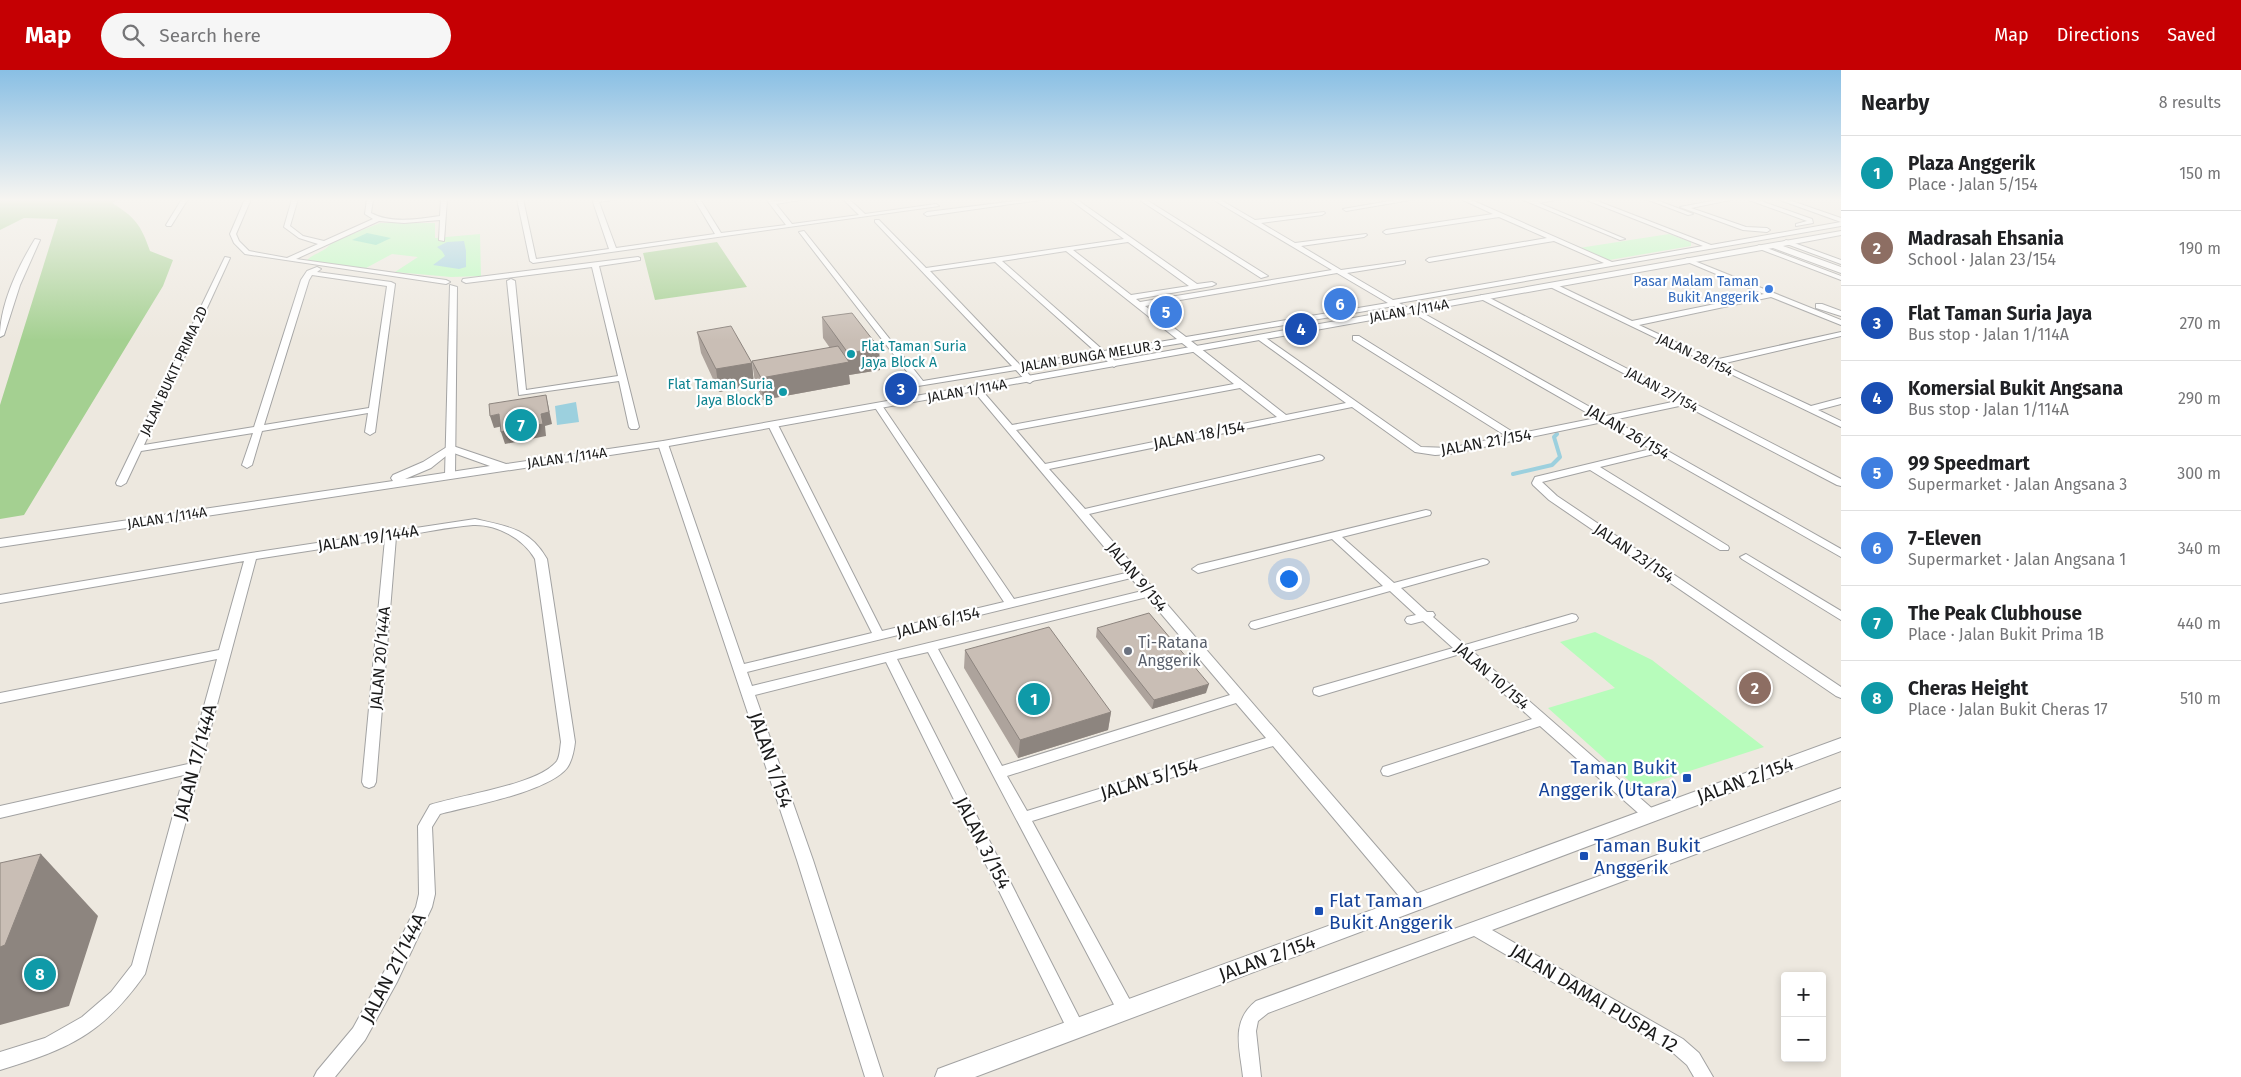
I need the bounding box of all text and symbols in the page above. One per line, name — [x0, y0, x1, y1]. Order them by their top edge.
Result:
search box — [101, 13, 451, 58]
text: Map — [25, 21, 71, 49]
icon: search — [119, 21, 147, 49]
text: Search here — [159, 24, 261, 47]
text: Map — [1994, 24, 2029, 46]
text: Directions — [2057, 24, 2139, 46]
text: Saved — [2167, 24, 2216, 46]
text: Nearby — [1861, 90, 1929, 116]
text: 8 results — [2159, 93, 2221, 112]
text: Plaza Anggerik — [1908, 152, 2035, 175]
text: 1 — [1873, 164, 1881, 183]
text: 150 m — [2179, 164, 2221, 183]
text: Place · Jalan 5/154 — [1908, 175, 2038, 194]
text: Madrasah Ehsania — [1908, 227, 2064, 250]
text: 2 — [1873, 239, 1881, 258]
text: 190 m — [2179, 239, 2221, 258]
text: School · Jalan 23/154 — [1908, 250, 2056, 269]
place label: Pasar Malam Taman Bukit Anggerik — [1633, 273, 1760, 306]
marker: Pasar Malam Taman Bukit Anggerik — [1763, 283, 1775, 295]
pin: 6 — [1324, 285, 1356, 323]
pin: 5 — [1150, 293, 1182, 331]
street label: JALAN 1/114A — [1368, 296, 1450, 326]
text: Flat Taman Suria Jaya — [1908, 302, 2092, 325]
street label: JALAN BUKIT PRIMA 2D — [137, 304, 211, 438]
pin: 4 — [1285, 310, 1317, 348]
text: 3 — [1873, 314, 1881, 333]
text: 270 m — [2179, 314, 2221, 333]
text: Bus stop · Jalan 1/114A — [1908, 325, 2069, 344]
street label: JALAN 28/154 — [1654, 330, 1736, 380]
street label: JALAN BUNGA MELUR 3 — [1020, 337, 1162, 375]
place label: Flat Taman Suria Jaya Block A — [861, 338, 967, 371]
marker: Flat Taman Suria Jaya Block A — [845, 348, 857, 360]
street label: JALAN 27/154 — [1623, 364, 1702, 417]
pin: 3 — [885, 370, 917, 408]
place label: Flat Taman Suria Jaya Block B — [667, 376, 773, 409]
street label: JALAN 1/114A — [926, 376, 1008, 406]
text: Komersial Bukit Angsana — [1908, 377, 2123, 400]
marker: Flat Taman Suria Jaya Block B — [777, 386, 789, 398]
text: 4 — [1872, 389, 1882, 408]
text: 290 m — [2178, 389, 2221, 408]
street label: JALAN 26/154 — [1583, 400, 1674, 464]
text: Bus stop · Jalan 1/114A — [1908, 400, 2069, 419]
pin: 7 — [505, 406, 537, 444]
street label: JALAN 18/154 — [1152, 417, 1247, 453]
street label: JALAN 21/154 — [1439, 425, 1533, 459]
street label: JALAN 1/114A — [526, 444, 608, 472]
text: 99 Speedmart — [1908, 452, 2030, 475]
text: 5 — [1873, 464, 1881, 483]
text: 300 m — [2177, 464, 2221, 483]
text: Supermarket · Jalan Angsana 3 — [1908, 475, 2127, 494]
street label: JALAN 1/114A — [126, 503, 208, 533]
street label: JALAN 23/154 — [1590, 519, 1678, 587]
street label: JALAN 19/144A — [316, 521, 420, 555]
text: 7-Eleven — [1908, 527, 1981, 550]
street label: JALAN 9/154 — [1102, 538, 1172, 616]
text: 6 — [1872, 539, 1882, 558]
text: 340 m — [2178, 539, 2221, 558]
text: Supermarket · Jalan Angsana 1 — [1908, 550, 2126, 569]
your location — [1276, 566, 1302, 592]
street label: JALAN 6/154 — [894, 602, 982, 642]
text: The Peak Clubhouse — [1908, 602, 2082, 625]
street label: JALAN 20/144A — [366, 605, 394, 710]
text: 7 — [1873, 614, 1881, 633]
text: 440 m — [2177, 614, 2221, 633]
text: Place · Jalan Bukit Prima 1B — [1908, 625, 2104, 644]
place label: Ti-Ratana Anggerik — [1138, 633, 1208, 670]
street label: JALAN 10/154 — [1451, 638, 1534, 714]
marker: Ti-Ratana Anggerik — [1122, 645, 1134, 657]
pin: 2 — [1739, 669, 1771, 707]
text: Cheras Height — [1908, 677, 2028, 700]
pin: 1 — [1018, 680, 1050, 718]
text: 8 — [1872, 689, 1882, 708]
text: 510 m — [2180, 689, 2221, 708]
text: Place · Jalan Bukit Cheras 17 — [1908, 700, 2108, 719]
street label: JALAN 17/144A — [168, 701, 222, 822]
street label: JALAN 1/154 — [744, 709, 798, 811]
street label: JALAN 2/154 — [1694, 752, 1796, 808]
street label: JALAN 5/154 — [1097, 753, 1201, 805]
place label: Taman Bukit Anggerik (Utara) — [1539, 756, 1677, 801]
marker: Taman Bukit Anggerik (Utara) — [1681, 772, 1693, 784]
street label: JALAN 3/154 — [950, 793, 1016, 893]
place label: Taman Bukit Anggerik — [1594, 834, 1701, 879]
marker: Taman Bukit Anggerik — [1578, 850, 1590, 862]
place label: Flat Taman Bukit Anggerik — [1329, 889, 1453, 934]
marker: Flat Taman Bukit Anggerik — [1313, 905, 1325, 917]
street label: JALAN 21/144A — [355, 909, 431, 1027]
street label: JALAN 2/154 — [1216, 930, 1318, 986]
street label: JALAN DAMAI PUSPA 12 — [1506, 939, 1682, 1057]
pin: 8 — [24, 955, 56, 993]
map controls — [1781, 972, 1826, 1062]
button: + — [1781, 972, 1826, 1017]
button: − — [1781, 1017, 1826, 1062]

